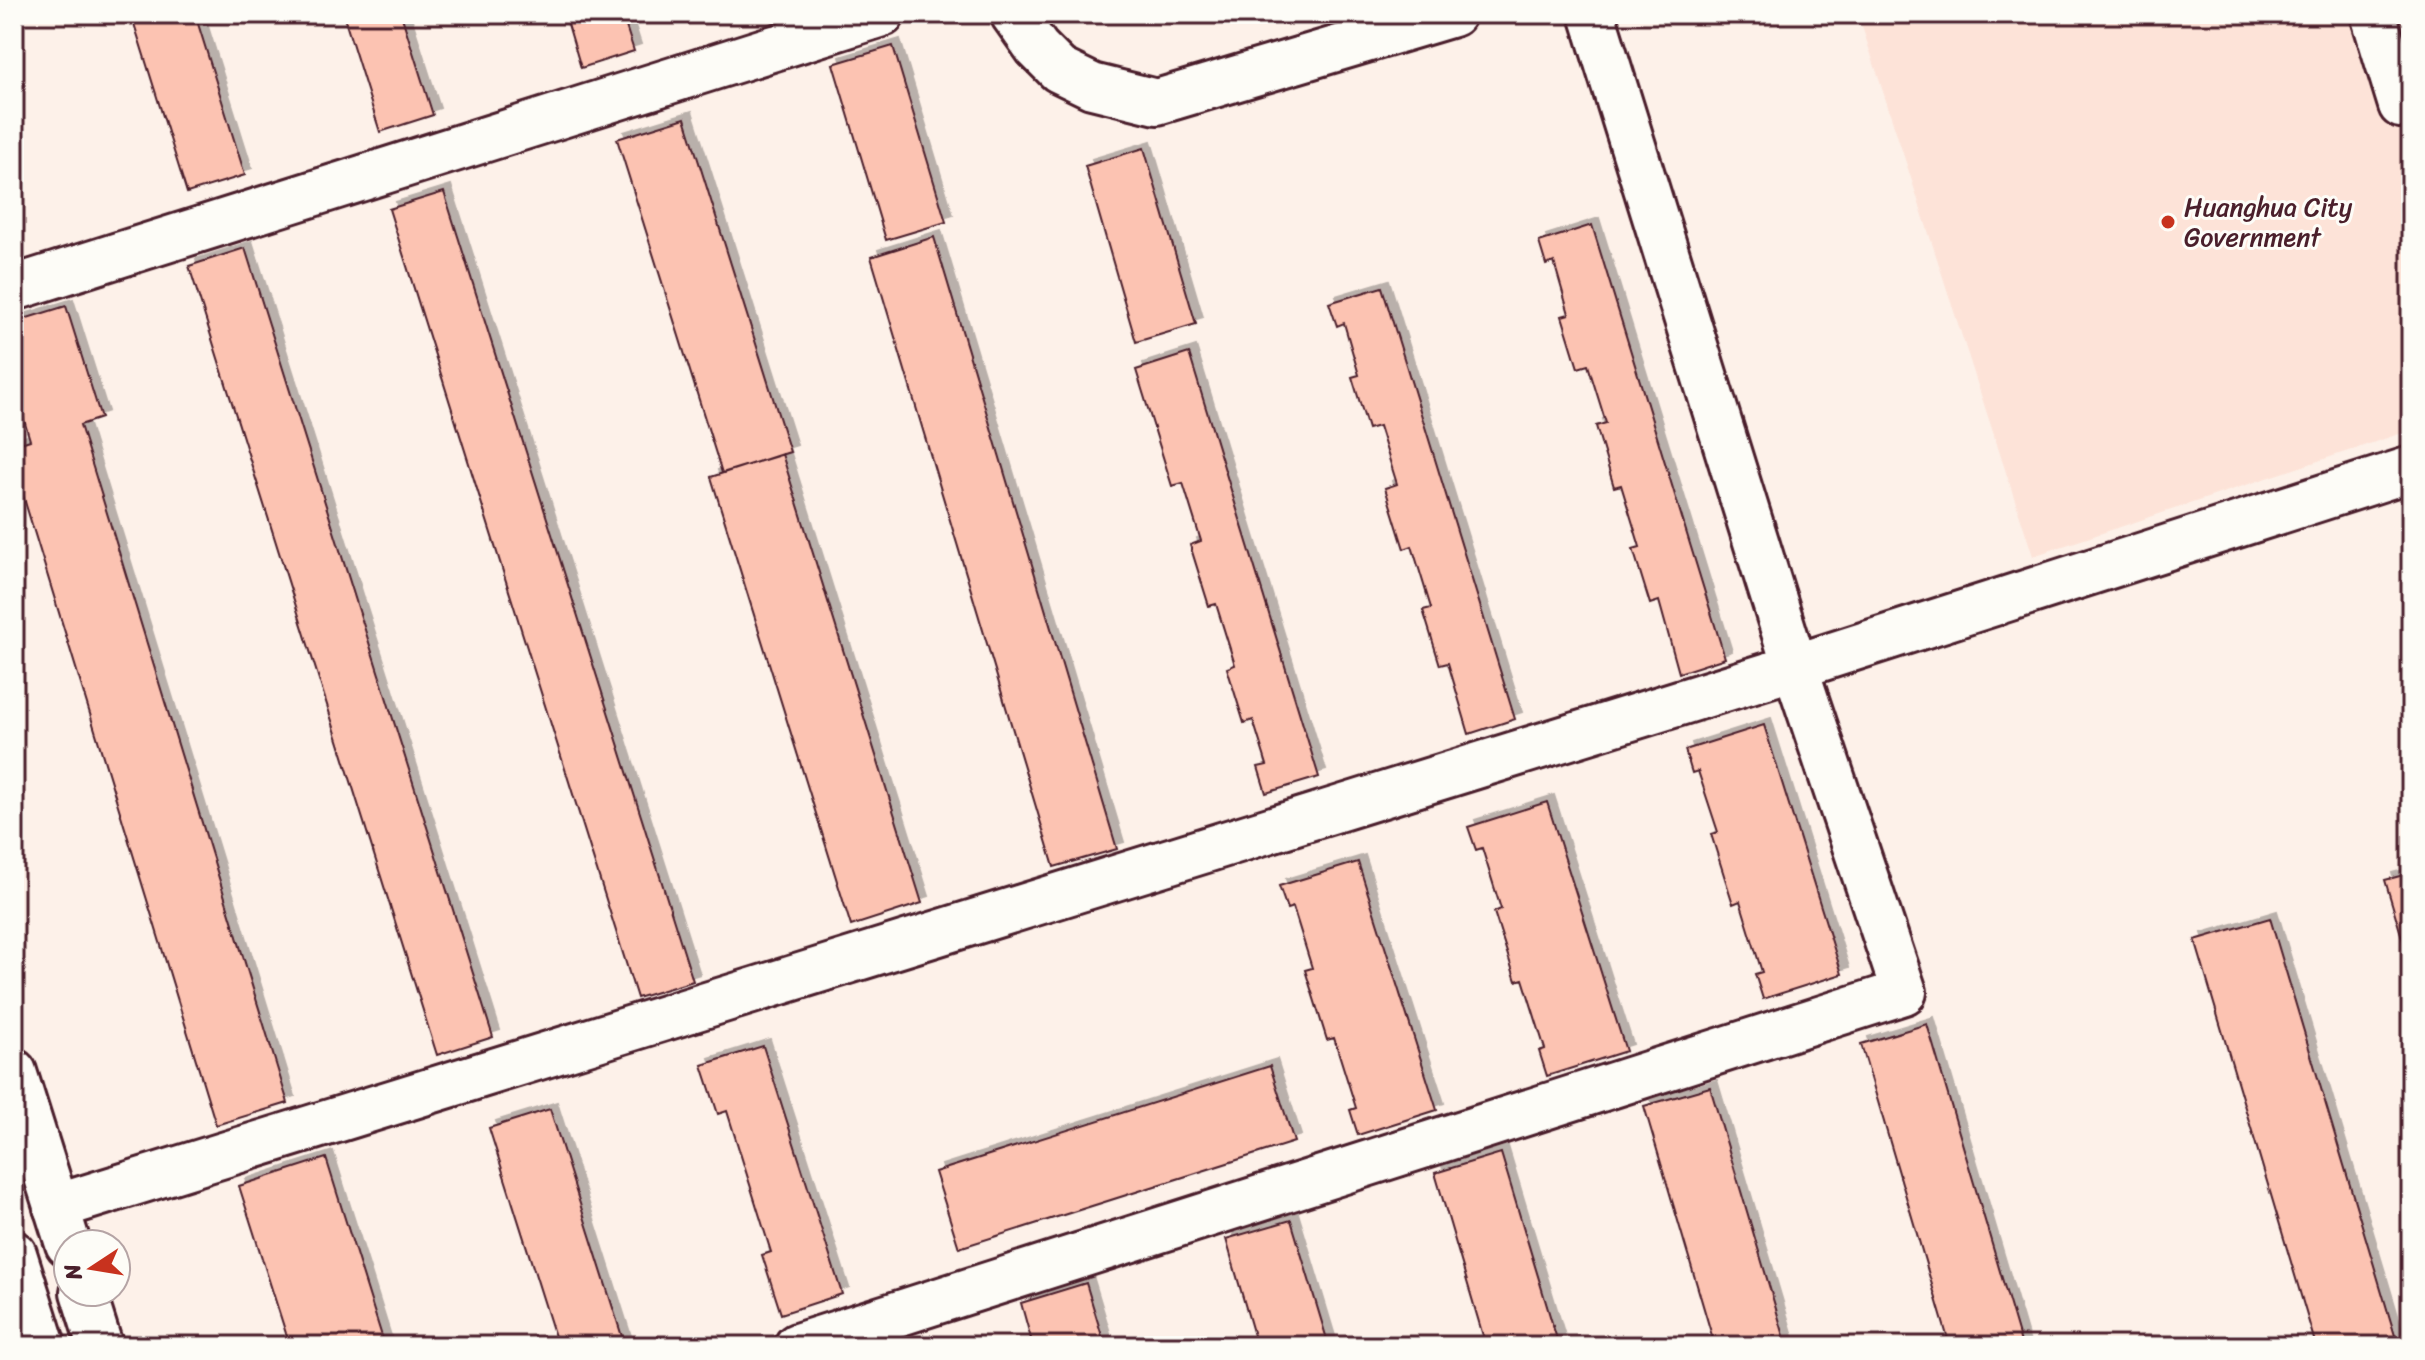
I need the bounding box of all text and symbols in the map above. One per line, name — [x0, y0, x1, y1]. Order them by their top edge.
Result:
place label: Huanghua City Government — [2184, 184, 2353, 260]
marker: Huanghua City Government — [2159, 213, 2177, 231]
north arrow — [52, 1228, 132, 1308]
text: N — [52, 1260, 94, 1285]

